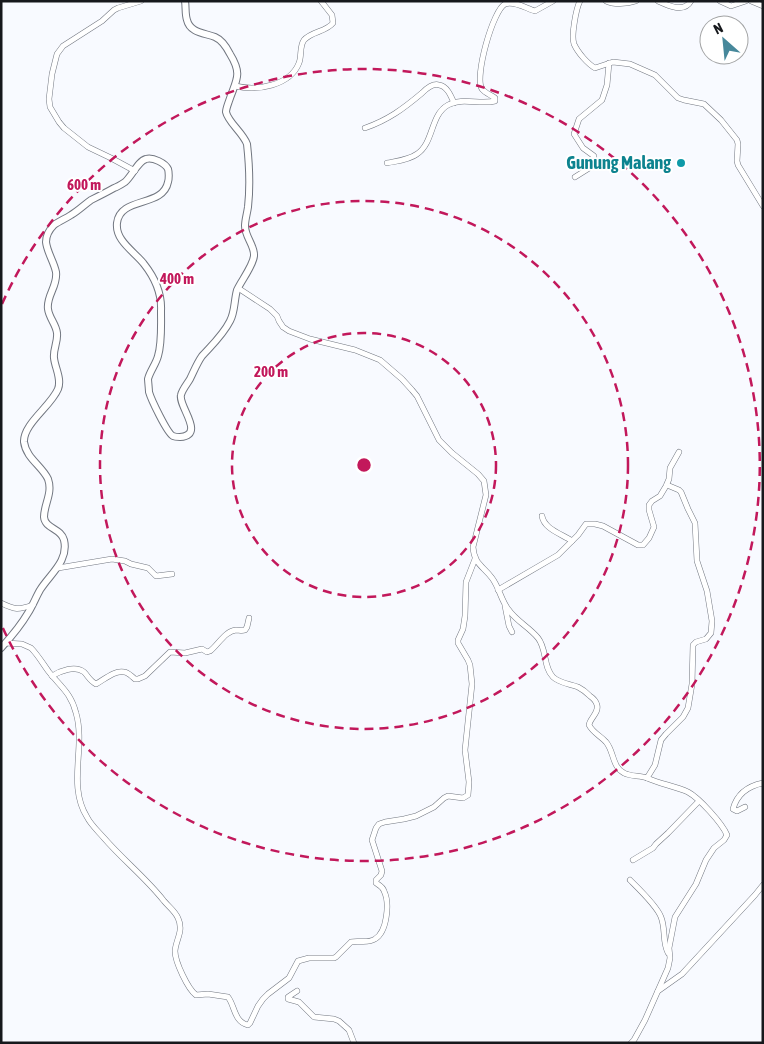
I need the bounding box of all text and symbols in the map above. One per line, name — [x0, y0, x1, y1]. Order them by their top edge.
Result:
north arrow — [699, 15, 749, 65]
text: N — [711, 19, 725, 37]
place label: Gunung Malang — [566, 152, 671, 173]
marker: Gunung Malang — [675, 157, 687, 169]
text: 600 m — [67, 176, 101, 193]
text: 400 m — [159, 270, 194, 287]
text: 200 m — [254, 363, 288, 380]
centre of rings — [355, 456, 373, 474]

